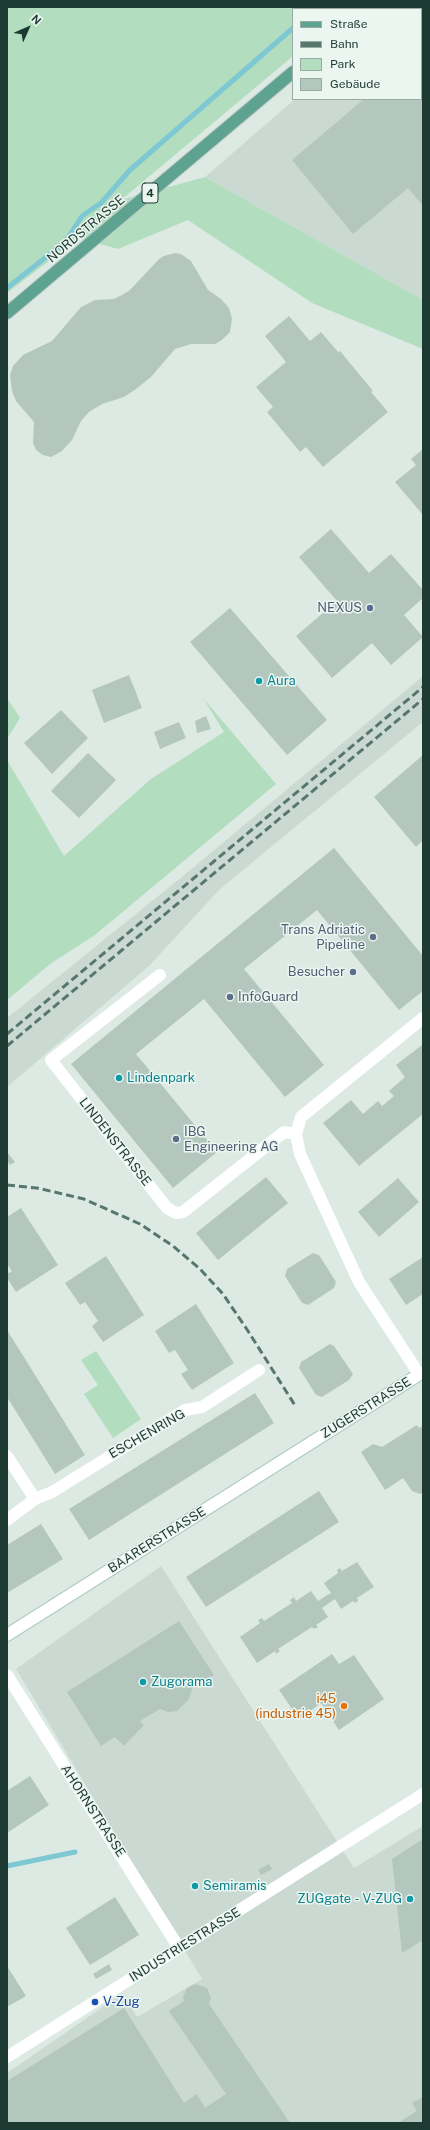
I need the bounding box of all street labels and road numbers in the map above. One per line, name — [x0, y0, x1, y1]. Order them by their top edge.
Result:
road number: 4 — [142, 183, 158, 203]
street label: NORDSTRASSE — [44, 192, 128, 266]
street label: LINDENSTRASSE — [76, 1095, 154, 1189]
street label: ZUGERSTRASSE — [318, 1374, 414, 1442]
street label: ESCHENRING — [106, 1406, 188, 1462]
street label: BAARERSTRASSE — [105, 1504, 209, 1576]
street label: AHORNSTRASSE — [57, 1762, 129, 1860]
street label: INDUSTRIESTRASSE — [127, 1904, 243, 1986]

